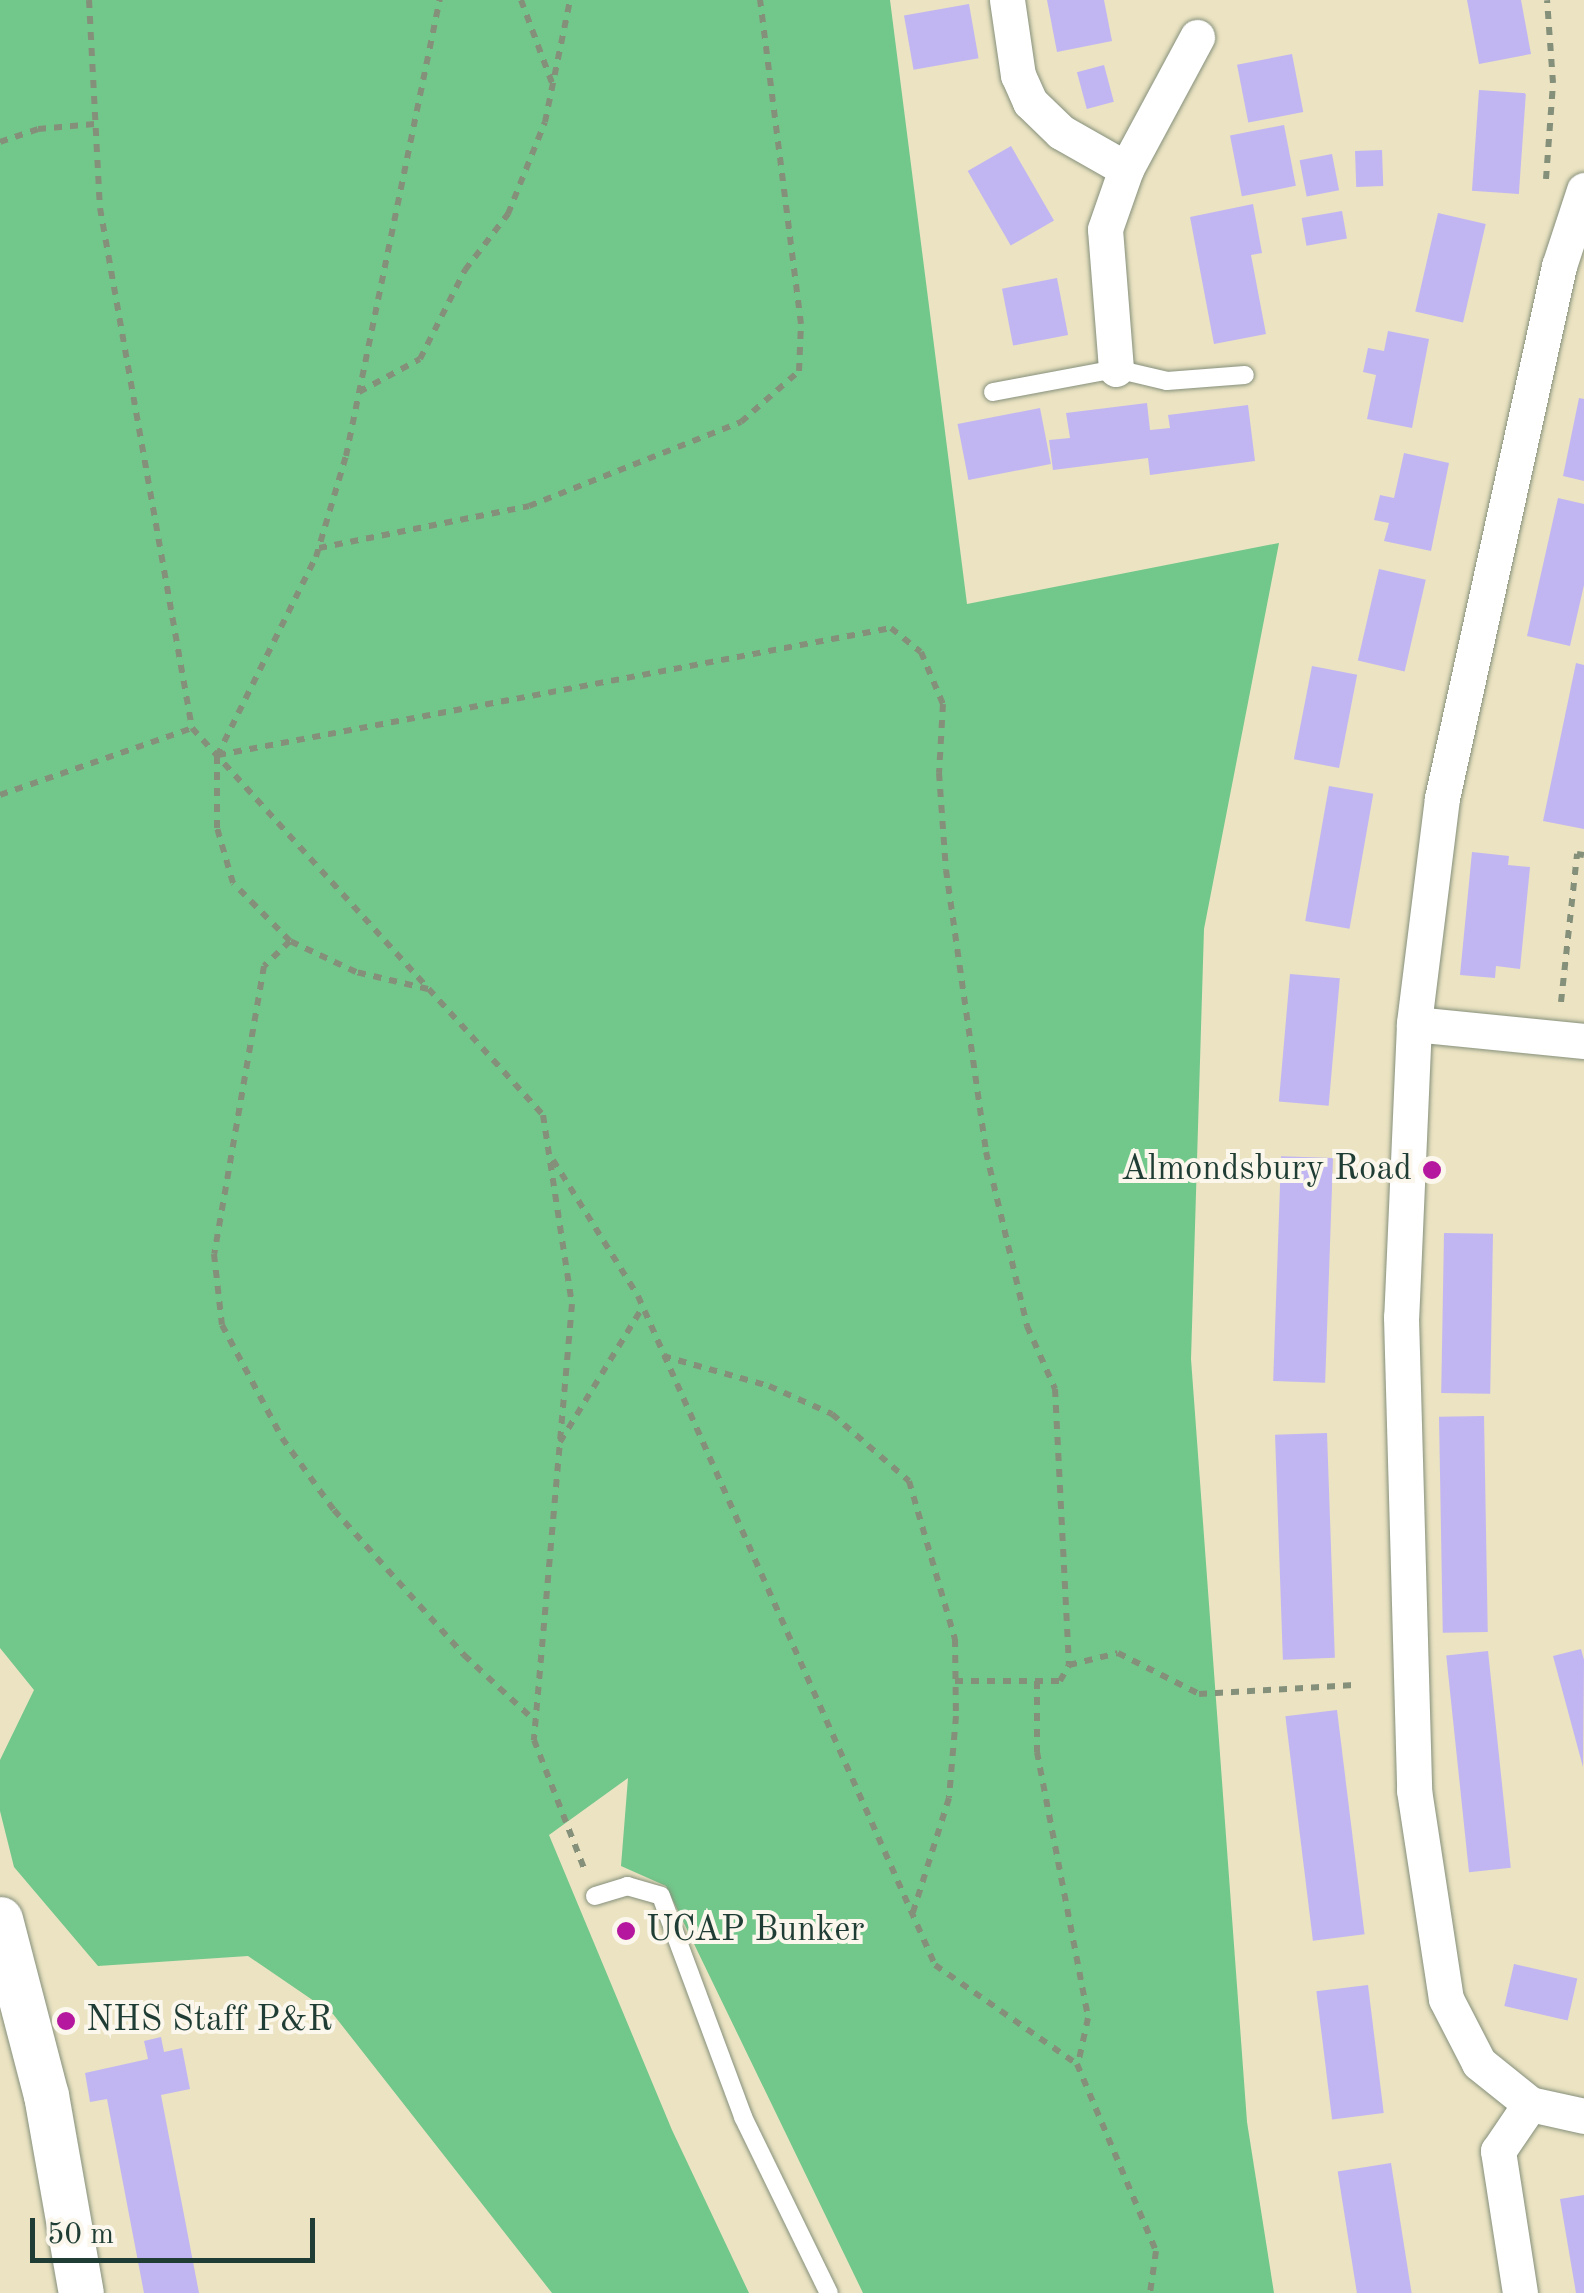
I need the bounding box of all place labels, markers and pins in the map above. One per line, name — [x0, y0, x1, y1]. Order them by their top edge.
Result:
place label: Almondsbury Road — [1121, 1149, 1412, 1191]
marker: Almondsbury Road — [1421, 1159, 1443, 1181]
place label: UCAP Bunker — [646, 1910, 865, 1952]
marker: UCAP Bunker — [615, 1920, 637, 1942]
place label: NHS Staff P&R — [86, 2000, 333, 2042]
marker: NHS Staff P&R — [55, 2010, 77, 2032]

